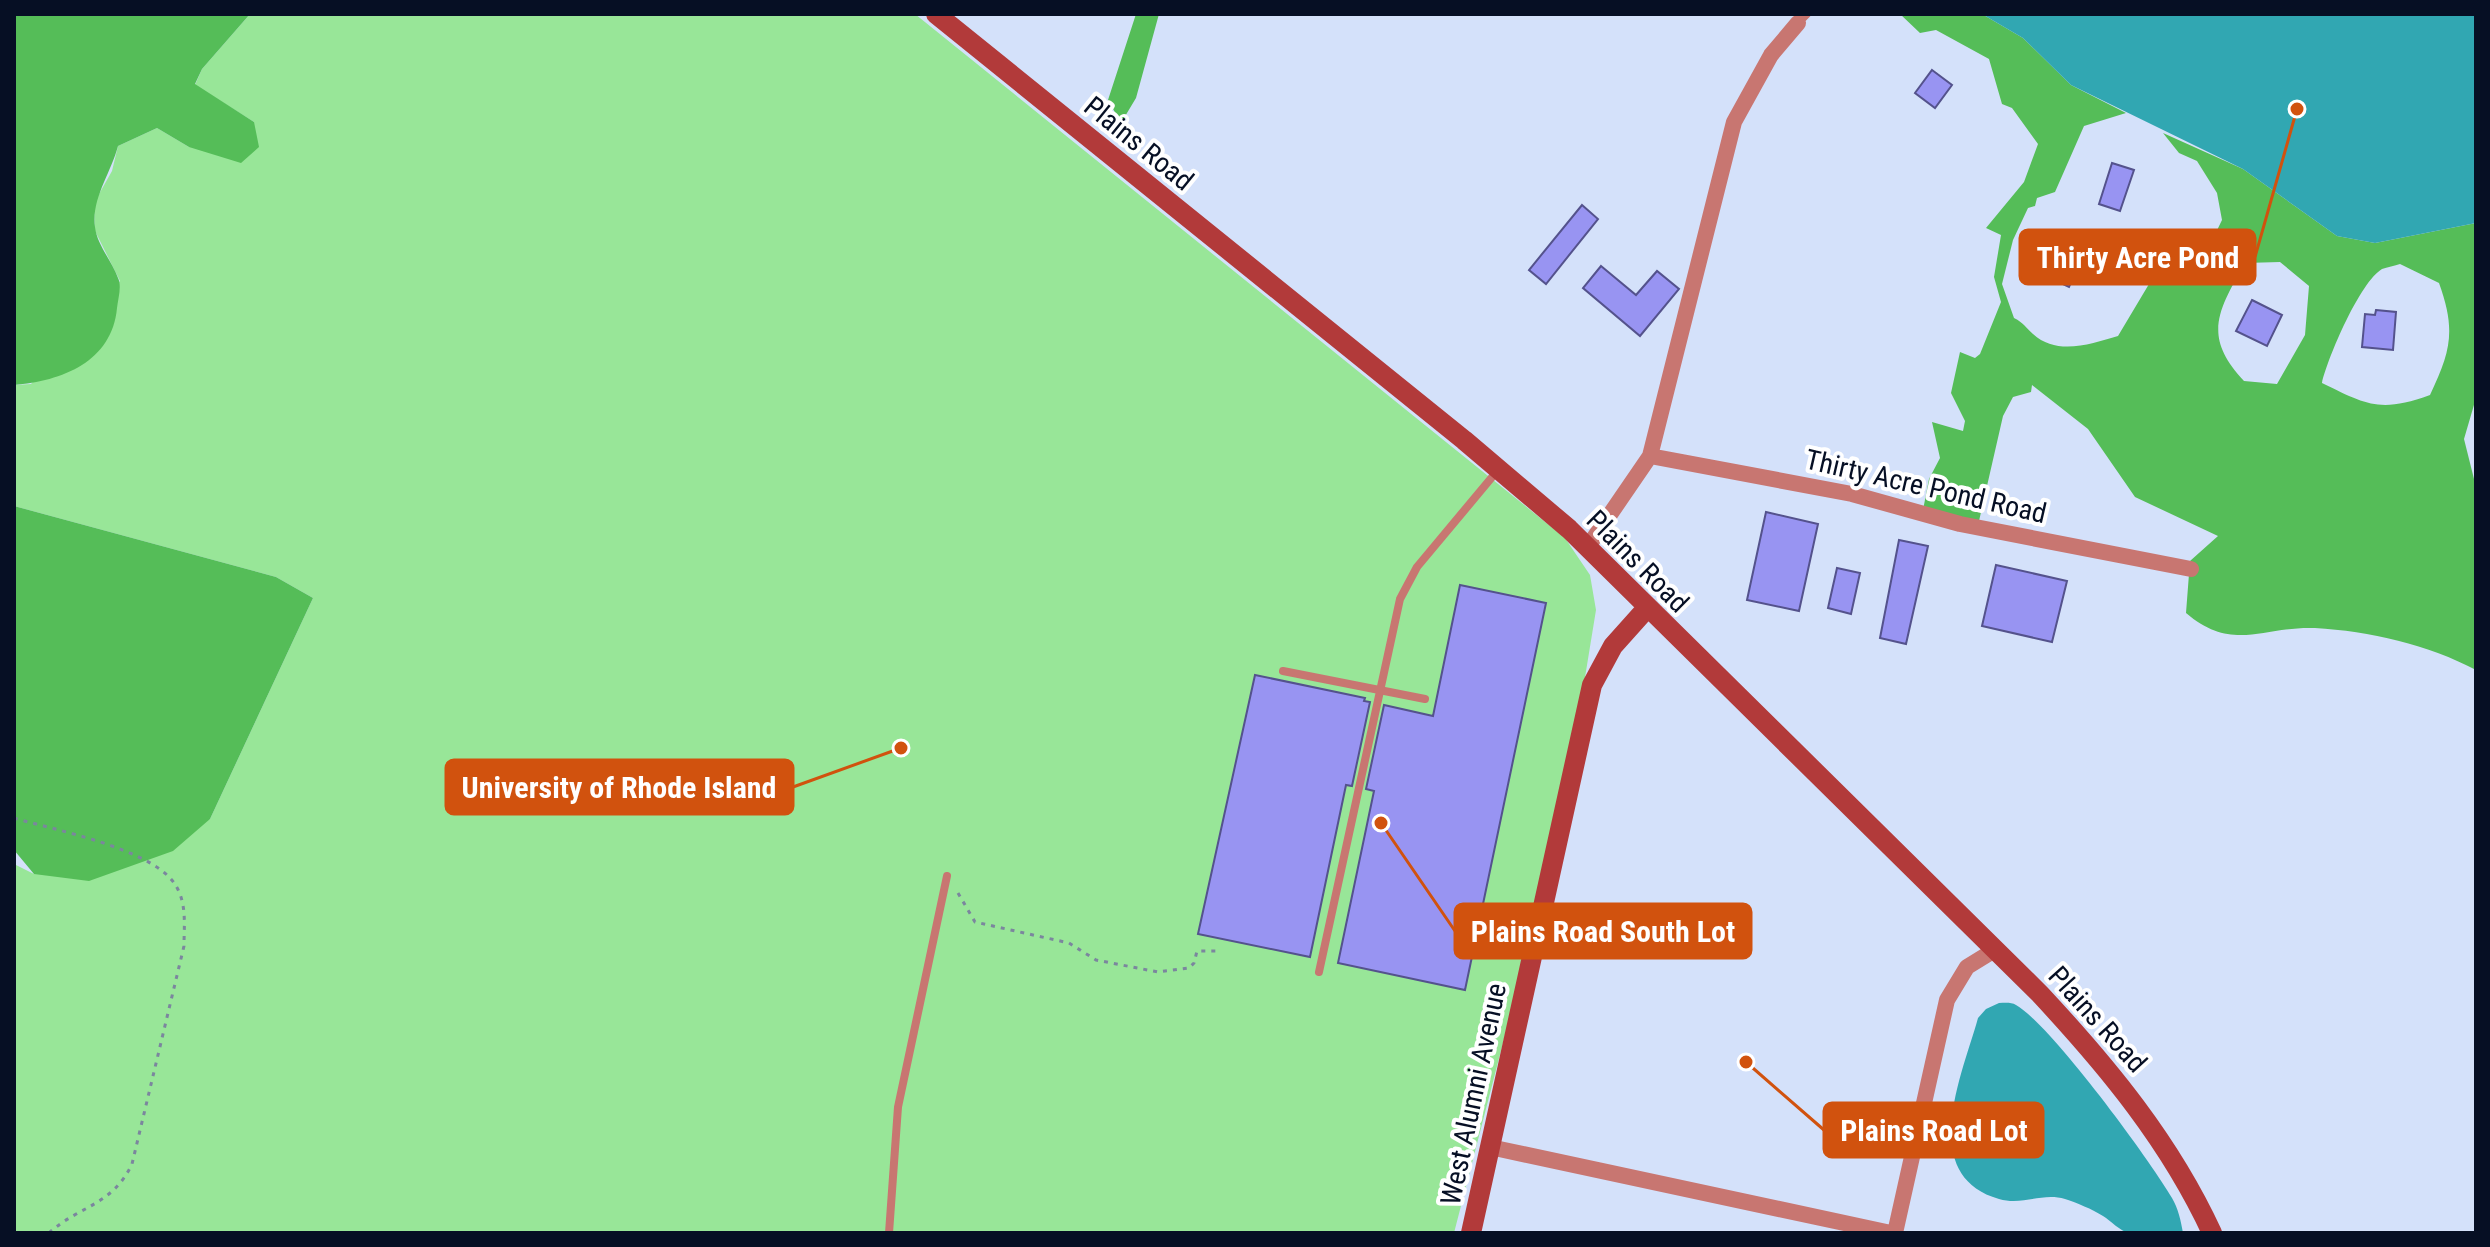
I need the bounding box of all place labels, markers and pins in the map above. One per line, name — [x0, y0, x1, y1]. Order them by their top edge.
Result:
callout: Thirty Acre Pond — [2020, 230, 2255, 284]
callout: University of Rhode Island — [446, 760, 793, 814]
callout: Plains Road South Lot — [1455, 904, 1751, 958]
callout: Plains Road Lot — [1824, 1103, 2043, 1157]

